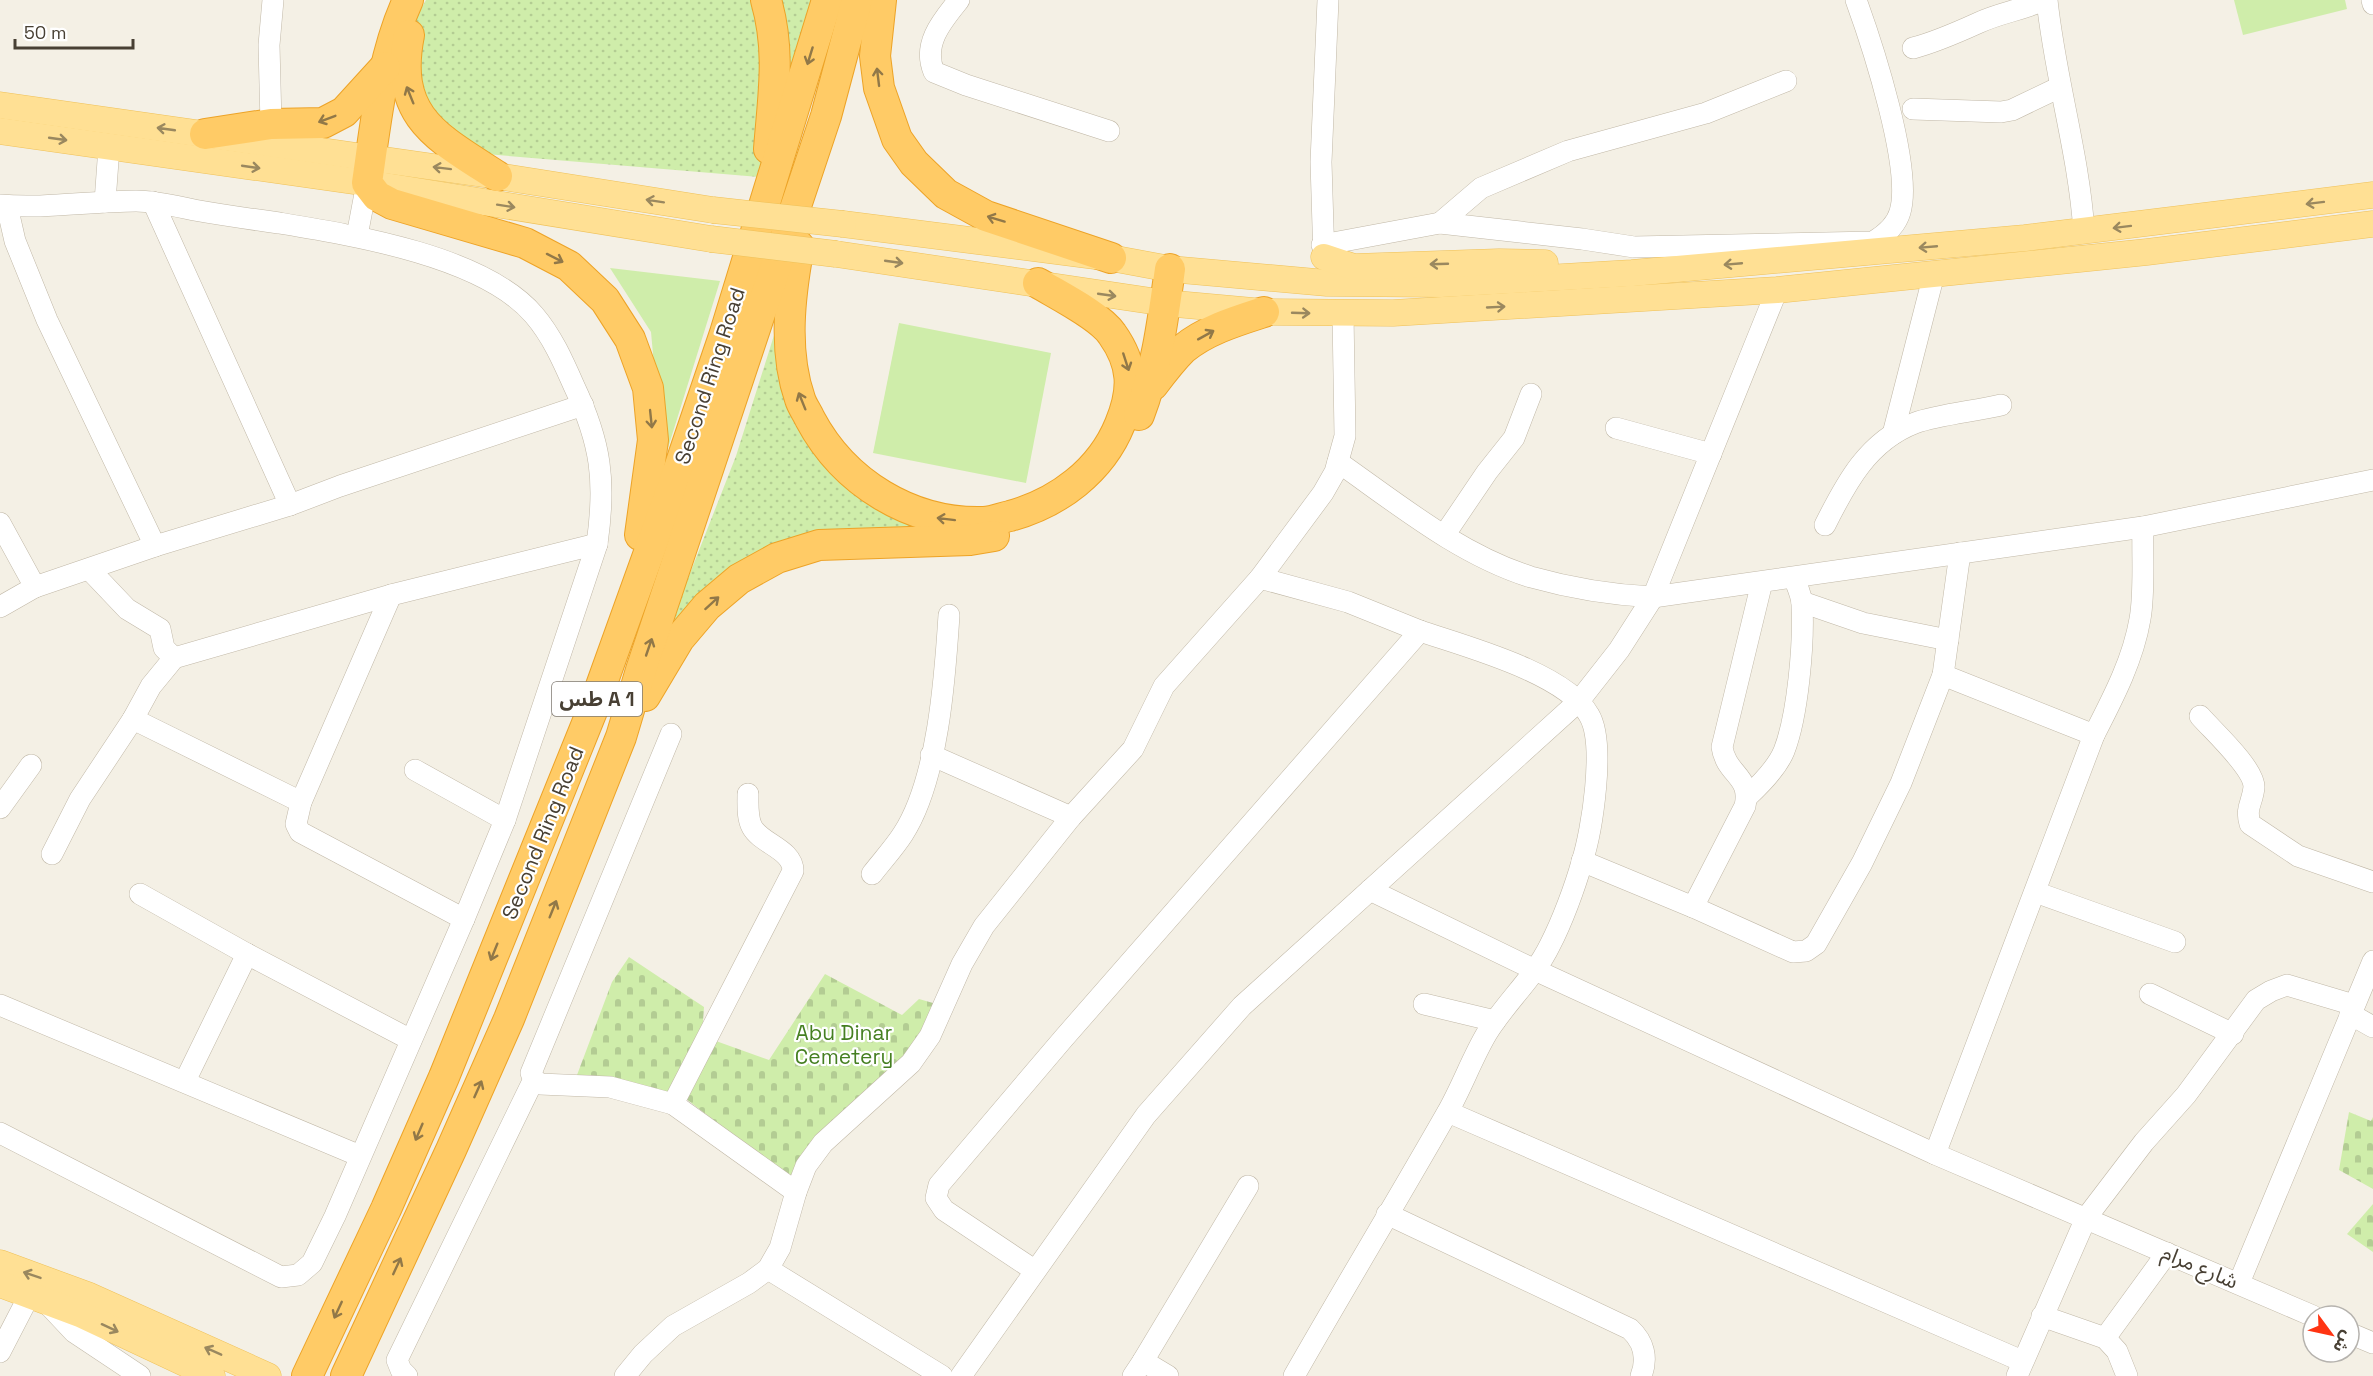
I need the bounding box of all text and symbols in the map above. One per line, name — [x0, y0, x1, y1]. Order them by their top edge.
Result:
scale bar — [15, 12, 134, 50]
text: 50 m — [24, 21, 66, 44]
one-way arrow — [804, 46, 815, 65]
one-way arrow — [872, 68, 883, 88]
one-way arrow — [404, 87, 415, 105]
one-way arrow — [318, 115, 337, 126]
one-way arrow — [156, 123, 176, 134]
one-way arrow — [48, 134, 67, 145]
one-way arrow — [240, 162, 260, 173]
one-way arrow — [432, 163, 452, 174]
one-way arrow — [646, 195, 666, 206]
one-way arrow — [2306, 197, 2325, 208]
one-way arrow — [496, 201, 515, 212]
one-way arrow — [987, 213, 1006, 224]
one-way arrow — [2112, 222, 2132, 233]
one-way arrow — [1918, 242, 1938, 253]
one-way arrow — [546, 253, 564, 265]
one-way arrow — [883, 257, 903, 268]
one-way arrow — [1430, 259, 1450, 270]
one-way arrow — [1724, 259, 1744, 270]
street label: Second Ring Road — [668, 284, 751, 468]
one-way arrow — [1097, 289, 1116, 300]
one-way arrow — [1485, 301, 1505, 312]
one-way arrow — [1291, 307, 1311, 318]
one-way arrow — [1196, 329, 1214, 340]
one-way arrow — [1121, 352, 1132, 371]
one-way arrow — [796, 393, 807, 411]
one-way arrow — [646, 409, 657, 428]
one-way arrow — [937, 513, 956, 524]
one-way arrow — [704, 596, 719, 610]
one-way arrow — [644, 638, 655, 657]
road number: طس A 1 — [552, 682, 642, 716]
street label: Second Ring Road — [495, 742, 590, 923]
one-way arrow — [548, 900, 559, 918]
one-way arrow — [488, 943, 499, 961]
park label: Abu Dinar Cemetery — [795, 1019, 893, 1070]
one-way arrow — [473, 1080, 485, 1098]
one-way arrow — [413, 1123, 425, 1141]
street label: شارع مرام — [2157, 1238, 2242, 1297]
one-way arrow — [392, 1257, 404, 1275]
one-way arrow — [23, 1268, 42, 1279]
one-way arrow — [332, 1300, 344, 1318]
north arrow — [2301, 1304, 2361, 1364]
one-way arrow — [101, 1323, 119, 1335]
text: ش — [2328, 1327, 2358, 1357]
one-way arrow — [204, 1345, 222, 1356]

